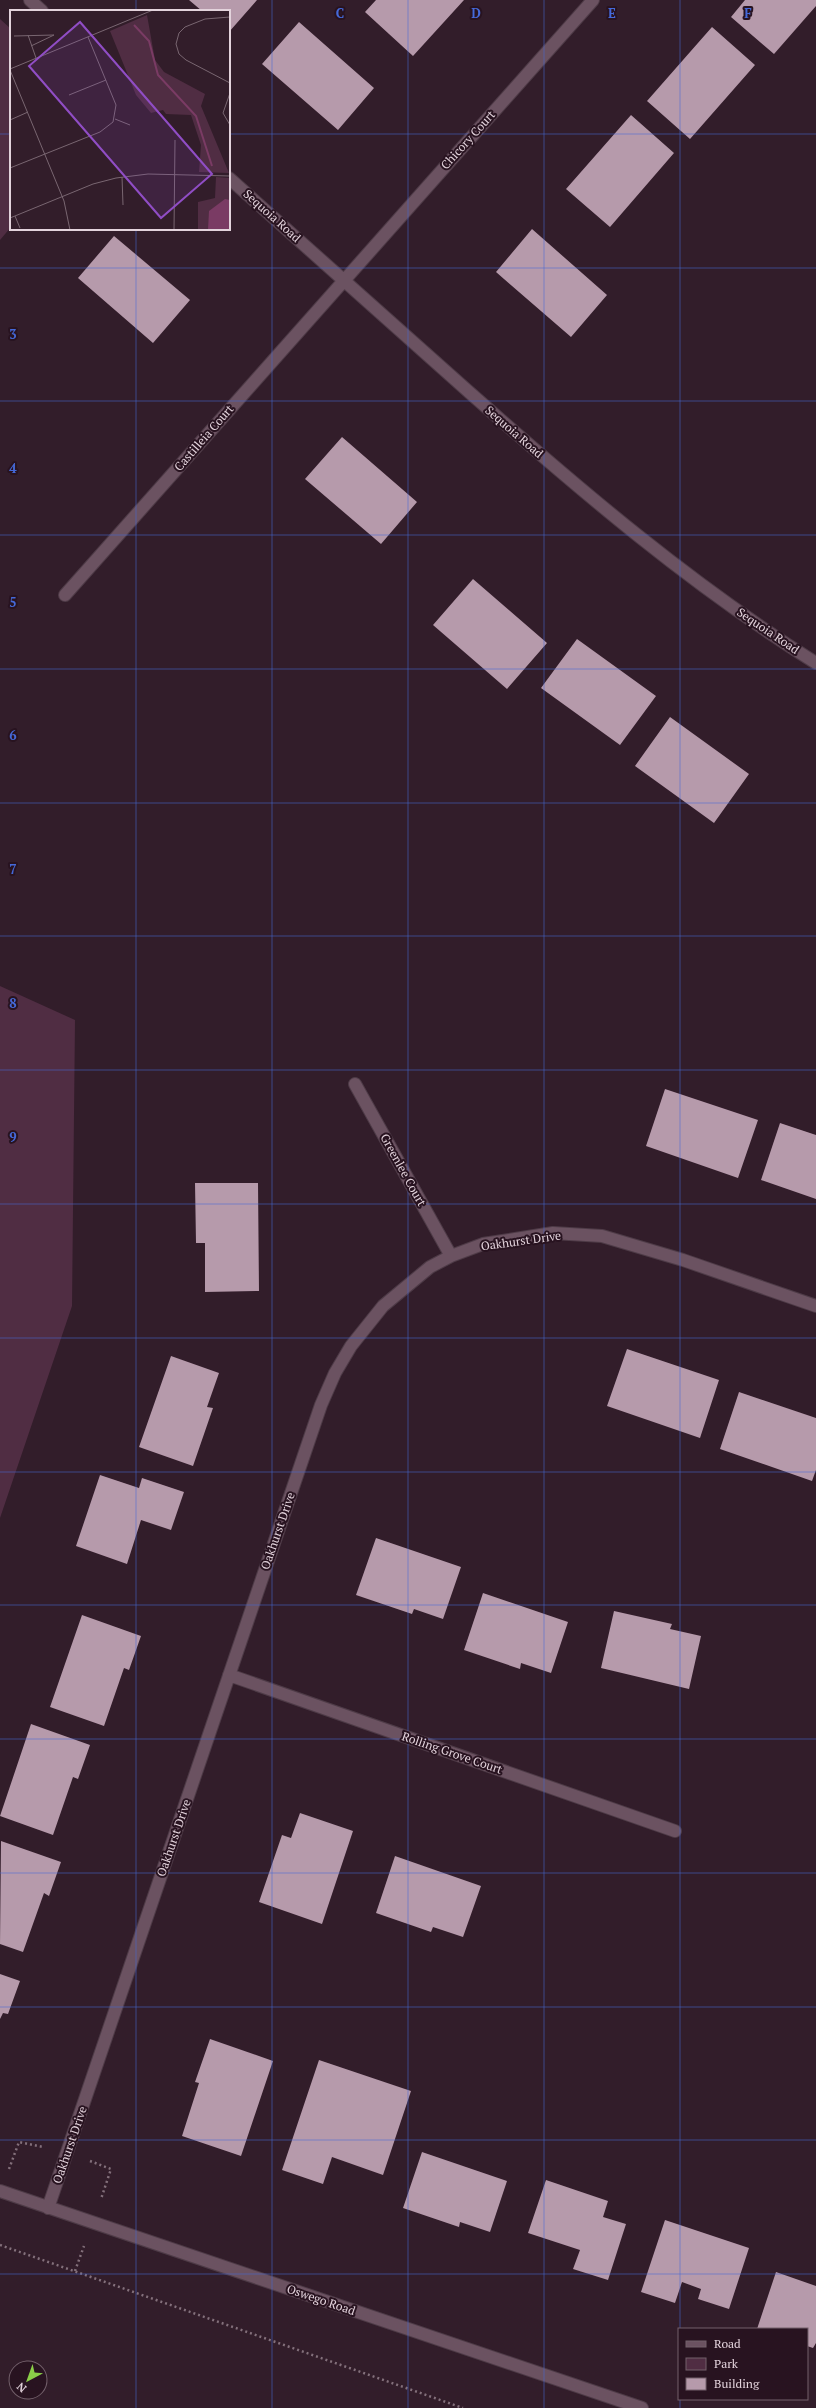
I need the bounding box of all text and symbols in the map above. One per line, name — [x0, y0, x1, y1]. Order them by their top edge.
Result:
text: C — [336, 4, 344, 22]
text: D — [471, 4, 481, 22]
text: E — [608, 4, 616, 22]
text: F — [744, 4, 752, 22]
inset map — [10, 10, 230, 230]
street label: Chicory Court — [437, 107, 498, 172]
street label: Sequoia Road — [241, 186, 304, 245]
text: 3 — [9, 325, 17, 343]
street label: Castilleia Court — [171, 401, 237, 474]
street label: Sequoia Road — [482, 402, 547, 461]
text: 4 — [9, 459, 17, 477]
text: 5 — [9, 593, 17, 611]
street label: Sequoia Road — [734, 604, 803, 657]
text: 6 — [9, 726, 17, 744]
text: 7 — [9, 860, 17, 878]
text: 8 — [9, 994, 17, 1012]
text: 9 — [9, 1128, 17, 1146]
street label: Greenlee Court — [377, 1131, 430, 1209]
street label: Oakhurst Drive — [480, 1227, 562, 1254]
street label: Oakhurst Drive — [257, 1490, 298, 1572]
street label: Rolling Grove Court — [400, 1728, 505, 1777]
street label: Oakhurst Drive — [153, 1797, 194, 1879]
street label: Oakhurst Drive — [49, 2104, 90, 2186]
street label: Oswego Road — [285, 2281, 358, 2318]
legend — [678, 2328, 808, 2400]
text: Road — [714, 2336, 741, 2351]
text: Park — [714, 2356, 739, 2371]
north arrow — [8, 2360, 48, 2400]
text: Building — [714, 2376, 760, 2391]
text: N — [13, 2379, 29, 2396]

